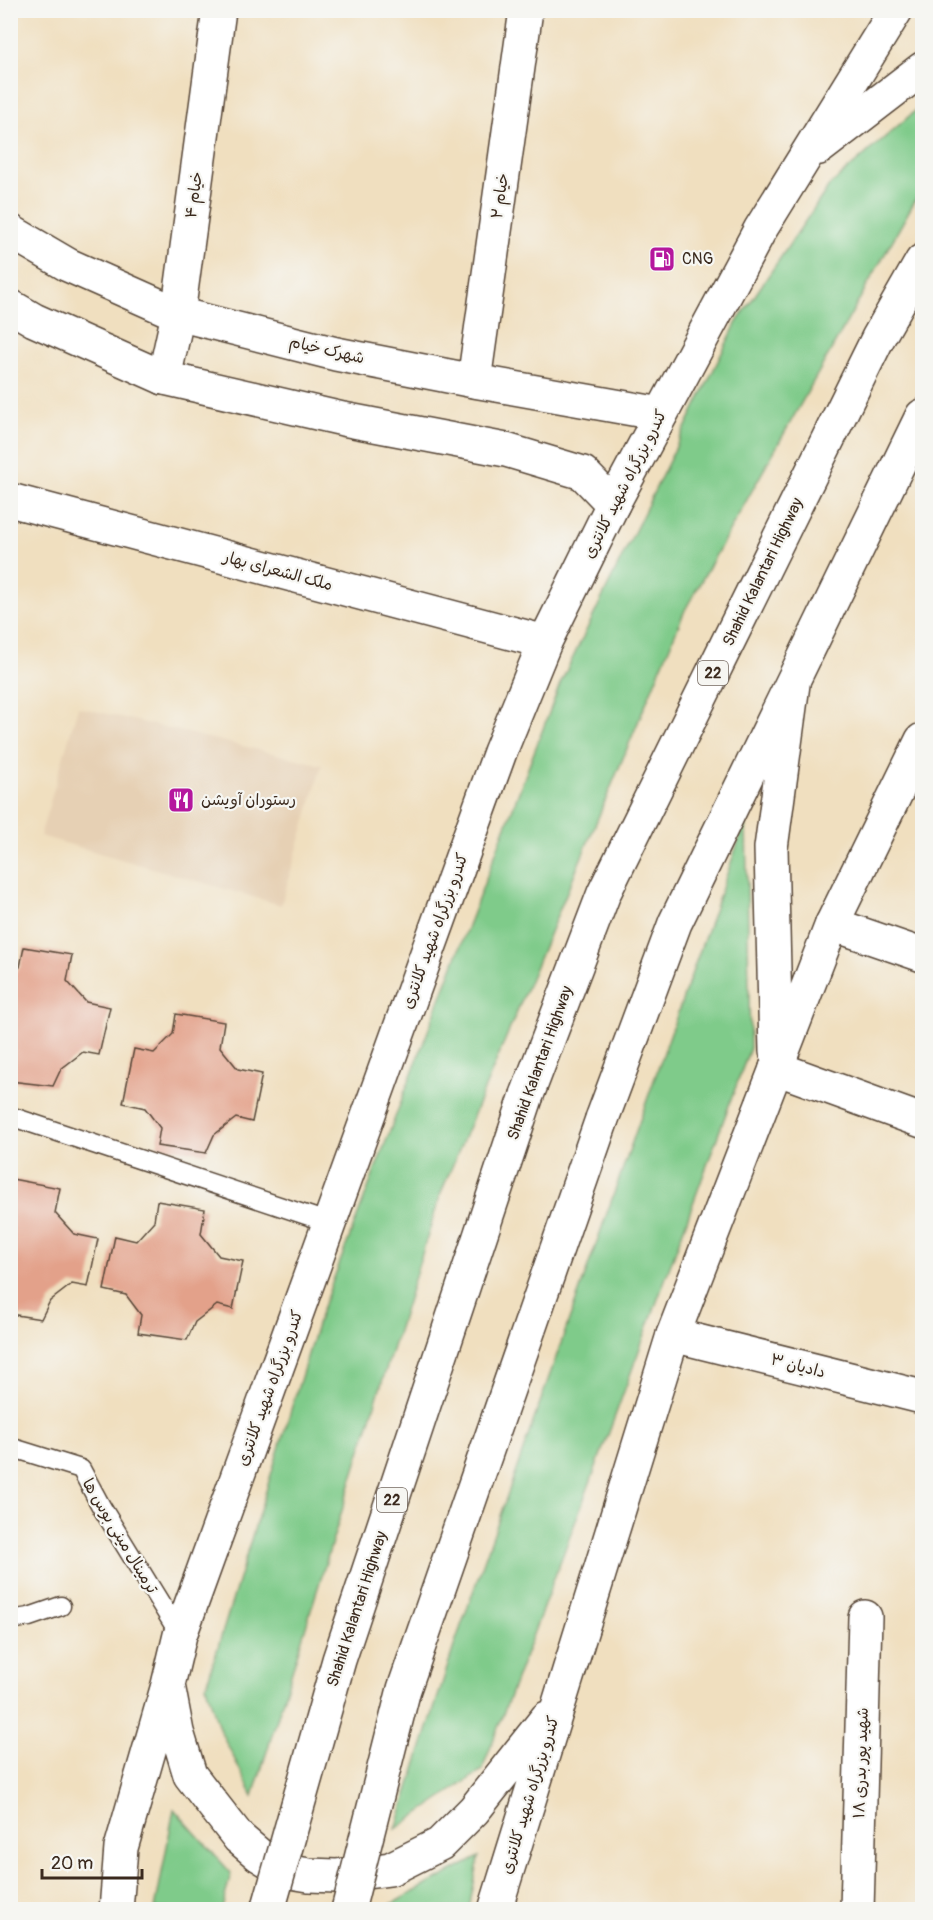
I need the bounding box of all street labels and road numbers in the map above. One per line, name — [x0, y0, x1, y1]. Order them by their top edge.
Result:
street label: خیام ۴ — [181, 170, 209, 220]
street label: خیام ۲ — [487, 172, 515, 220]
street label: شهرک خیام — [287, 332, 367, 370]
street label: کندرو بزرگراه شهید کلانتری — [579, 406, 671, 562]
street label: Shahid Kalantari Highway — [718, 494, 808, 649]
street label: ملک الشعرای بهار — [219, 546, 335, 595]
road number: 22 — [698, 661, 728, 685]
street label: کندرو بزرگراه شهید کلانتری — [397, 850, 473, 1012]
street label: Shahid Kalantari Highway — [503, 983, 577, 1143]
street label: کندرو بزرگراه شهید کلانتری — [232, 1307, 308, 1469]
street label: دادیان ۳ — [769, 1350, 827, 1382]
street label: ترمینال مینی بوس ها — [78, 1475, 162, 1597]
road number: 22 — [377, 1488, 407, 1512]
street label: Shahid Kalantari Highway — [322, 1528, 392, 1689]
street label: شهید پور بدری ۱۸ — [849, 1707, 873, 1819]
street label: کندرو بزرگراه شهید کلانتری — [496, 1713, 564, 1877]

